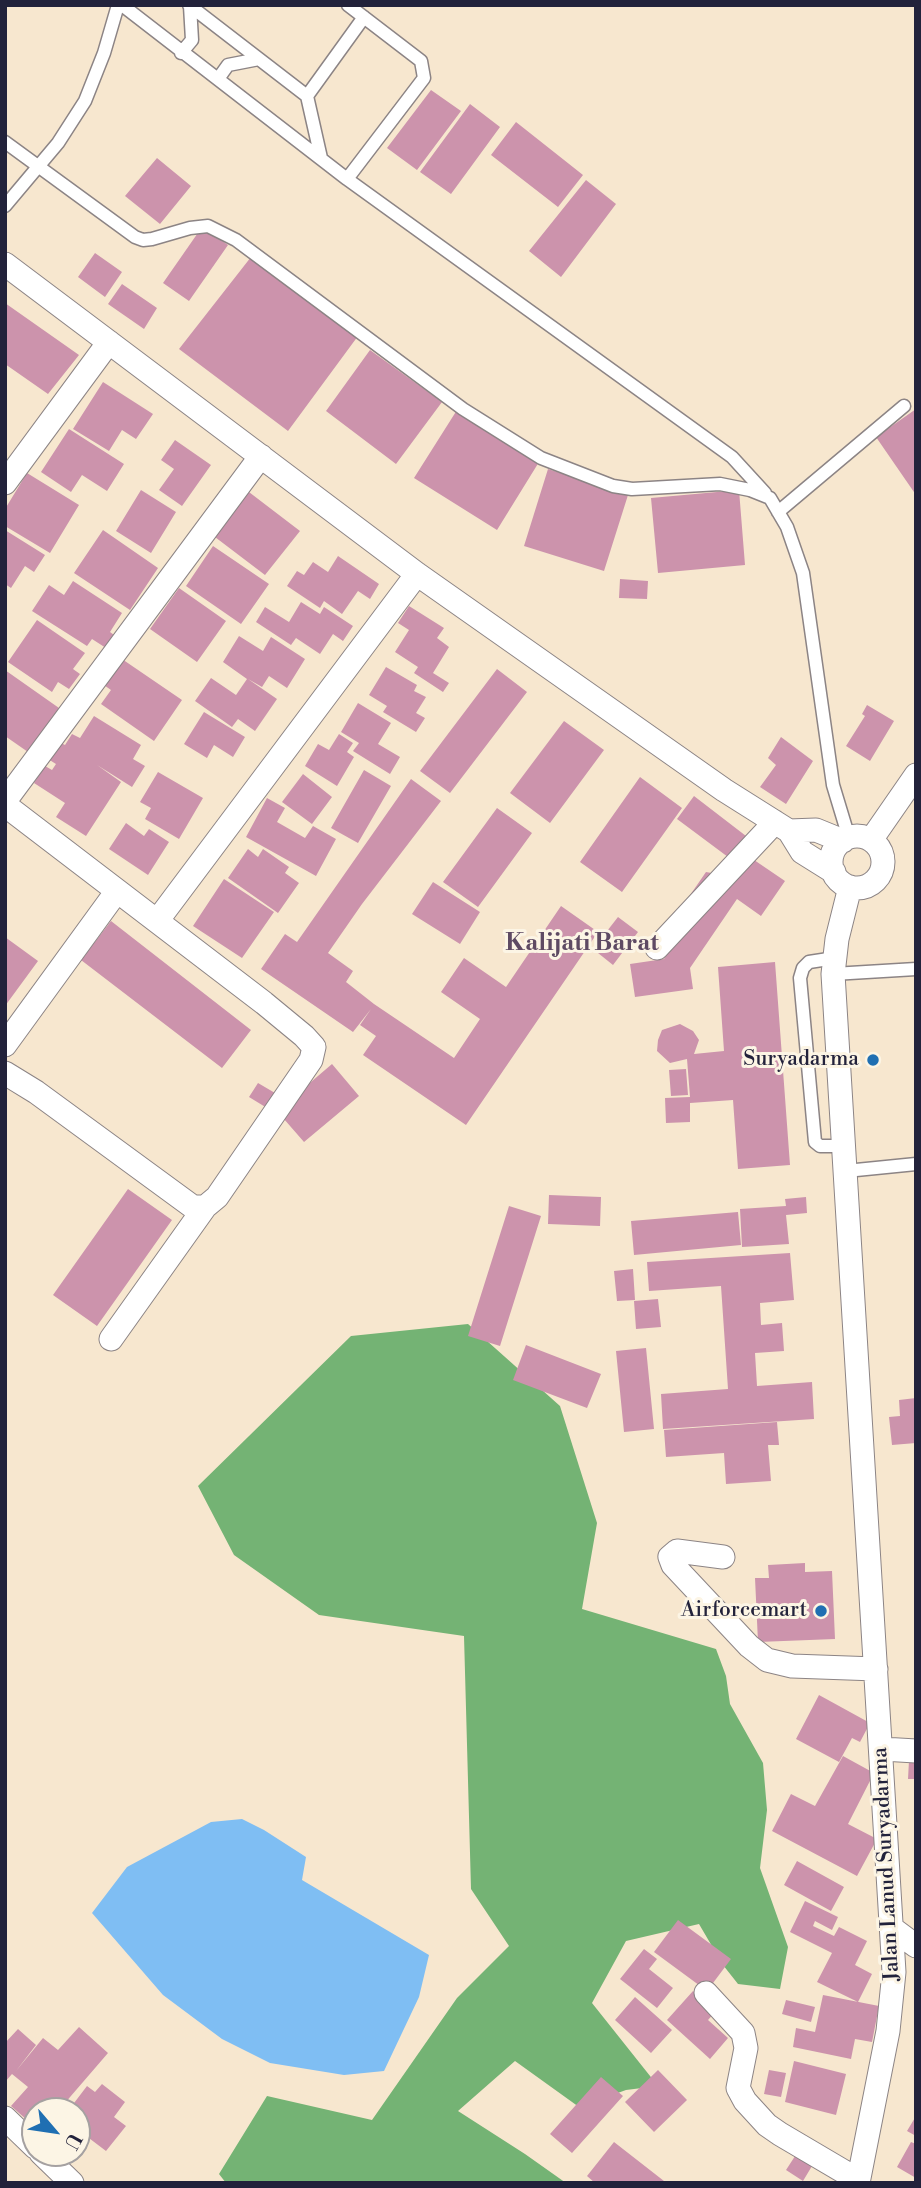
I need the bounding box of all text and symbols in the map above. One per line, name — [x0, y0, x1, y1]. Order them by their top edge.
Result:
district label: Kalijati Barat — [505, 930, 659, 958]
place label: Suryadarma — [743, 1047, 859, 1073]
marker: Suryadarma — [865, 1052, 881, 1068]
place label: Airforcemart — [681, 1598, 807, 1624]
marker: Airforcemart — [813, 1603, 829, 1619]
street label: Jalan Lanud Suryadarma — [868, 1746, 906, 1982]
north arrow — [21, 2097, 91, 2167]
text: U — [59, 2129, 87, 2153]

